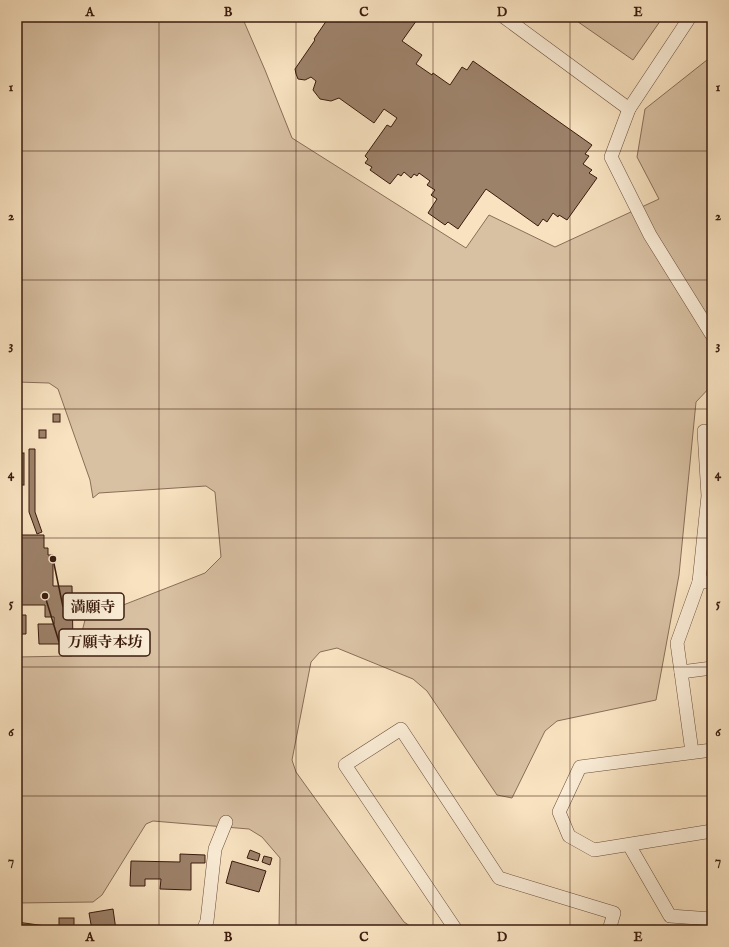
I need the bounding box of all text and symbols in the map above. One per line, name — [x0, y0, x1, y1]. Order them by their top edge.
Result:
text: A — [85, 4, 96, 21]
text: B — [224, 4, 233, 21]
text: C — [359, 4, 369, 21]
text: D — [497, 4, 508, 21]
text: E — [633, 4, 643, 21]
text: 1 — [9, 79, 14, 96]
text: 1 — [716, 79, 721, 96]
text: 2 — [8, 208, 14, 225]
text: 2 — [715, 208, 721, 225]
text: 3 — [9, 337, 14, 354]
text: 3 — [716, 337, 721, 354]
text: 4 — [8, 466, 15, 483]
text: 4 — [715, 466, 722, 483]
callout: 満願寺 — [63, 593, 124, 620]
text: 5 — [9, 595, 14, 612]
text: 5 — [716, 595, 721, 612]
text: 満願寺 — [70, 598, 116, 617]
callout: 万願寺本坊 — [59, 629, 150, 656]
text: 万願寺本坊 — [67, 633, 143, 652]
text: 6 — [8, 724, 14, 741]
text: 6 — [715, 724, 721, 741]
text: 7 — [8, 853, 14, 870]
text: 7 — [715, 853, 721, 870]
text: A — [85, 929, 96, 946]
text: B — [224, 929, 233, 946]
text: C — [359, 929, 369, 946]
text: D — [497, 929, 508, 946]
text: E — [633, 929, 643, 946]

